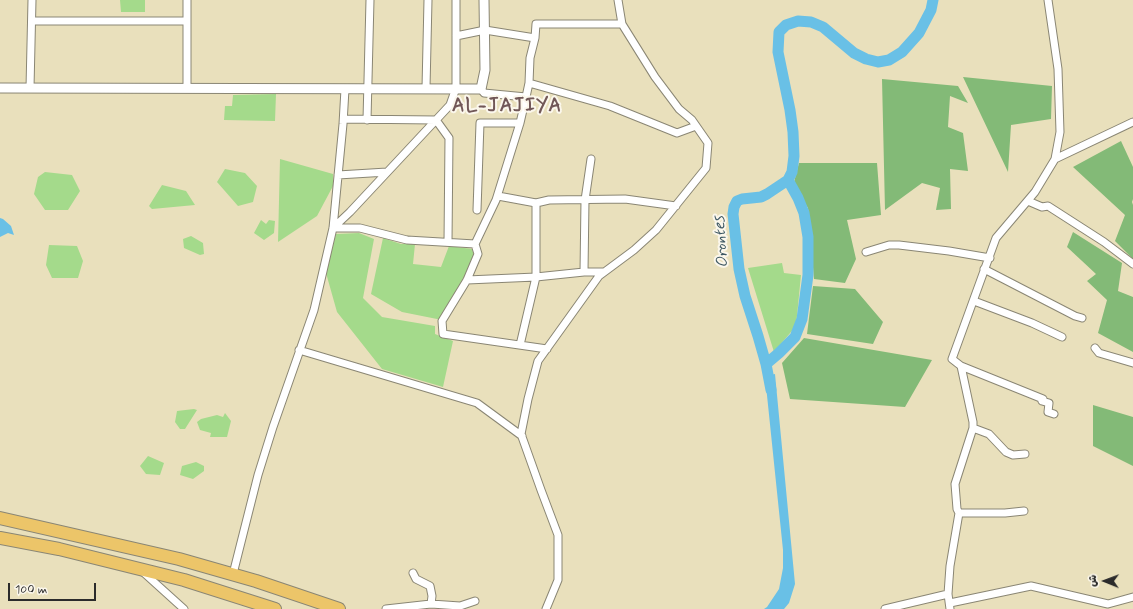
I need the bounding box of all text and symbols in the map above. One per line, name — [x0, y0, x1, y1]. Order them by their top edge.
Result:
district label: AL-JAJIYA — [453, 96, 561, 118]
water label: Orontes — [711, 215, 733, 269]
north arrow — [1085, 561, 1125, 601]
scale bar — [10, 575, 98, 601]
text: ش — [1086, 575, 1100, 587]
text: 100 m — [15, 582, 47, 598]

